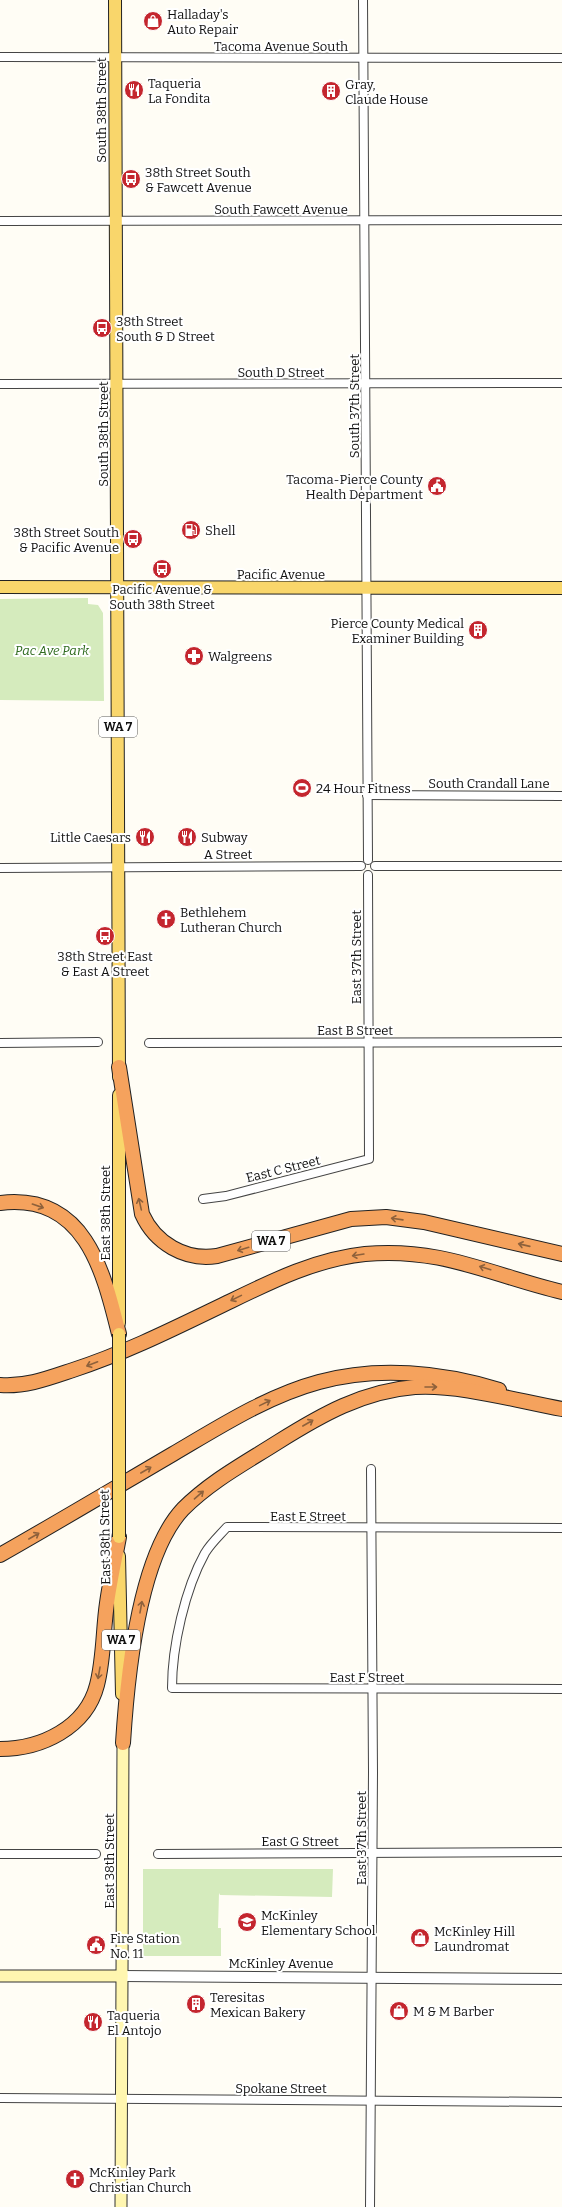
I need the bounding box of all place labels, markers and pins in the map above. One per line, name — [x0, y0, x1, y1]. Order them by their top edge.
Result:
place label: Halladay's Auto Repair — [167, 7, 239, 37]
shop icon: Halladay's Auto Repair — [142, 10, 164, 32]
place label: Taqueria La Fondita — [148, 76, 210, 106]
place label: Gray, Claude House — [345, 77, 428, 107]
restaurant icon: Taqueria La Fondita — [123, 79, 145, 101]
building icon: Gray, Claude House — [320, 80, 342, 102]
place label: 38th Street South & Fawcett Avenue — [145, 165, 252, 195]
bus stop icon: 38th Street South & Fawcett Avenue — [120, 168, 142, 190]
place label: 38th Street South & D Street — [116, 314, 215, 344]
bus stop icon: 38th Street South & D Street — [91, 317, 113, 339]
place label: Tacoma-Pierce County Health Department — [286, 472, 423, 502]
public building icon: Tacoma-Pierce County Health Department — [426, 475, 448, 497]
fuel station icon: Shell — [180, 519, 202, 541]
place label: Shell — [205, 523, 236, 538]
place label: 38th Street South & Pacific Avenue — [14, 525, 119, 555]
bus stop icon: 38th Street South & Pacific Avenue — [122, 528, 144, 550]
bus stop icon: Pacific Avenue & South 38th Street — [151, 558, 173, 580]
place label: Pacific Avenue & South 38th Street — [109, 582, 215, 612]
place label: Pierce County Medical Examiner Building — [331, 616, 464, 646]
building icon: Pierce County Medical Examiner Building — [467, 619, 489, 641]
pharmacy icon: Walgreens — [183, 645, 205, 667]
place label: Walgreens — [208, 649, 272, 664]
sports icon: 24 Hour Fitness — [291, 777, 313, 799]
place label: 24 Hour Fitness — [316, 781, 411, 796]
restaurant icon: Little Caesars — [134, 826, 156, 848]
restaurant icon: Subway — [176, 826, 198, 848]
place label: Little Caesars — [50, 830, 131, 845]
place label: Subway — [201, 830, 248, 845]
place label: Bethlehem Lutheran Church — [180, 905, 282, 935]
church icon: Bethlehem Lutheran Church — [155, 908, 177, 930]
bus stop icon: 38th Street East & East A Street — [94, 925, 116, 947]
place label: 38th Street East & East A Street — [57, 949, 153, 979]
place label: McKinley Elementary School — [261, 1908, 376, 1938]
school or university icon: McKinley Elementary School — [236, 1911, 258, 1933]
place label: McKinley Hill Laundromat — [434, 1924, 515, 1954]
shop icon: McKinley Hill Laundromat — [409, 1927, 431, 1949]
place label: Fire Station No. 11 — [110, 1931, 180, 1961]
public building icon: Fire Station No. 11 — [85, 1934, 107, 1956]
place label: Teresitas Mexican Bakery — [210, 1990, 305, 2020]
building icon: Teresitas Mexican Bakery — [185, 1993, 207, 2015]
shop icon: M & M Barber — [388, 2000, 410, 2022]
place label: M & M Barber — [413, 2004, 494, 2019]
place label: Taqueria El Antojo — [107, 2008, 162, 2038]
restaurant icon: Taqueria El Antojo — [82, 2011, 104, 2033]
place label: McKinley Park Christian Church — [89, 2165, 191, 2195]
church icon: McKinley Park Christian Church — [64, 2168, 86, 2190]

